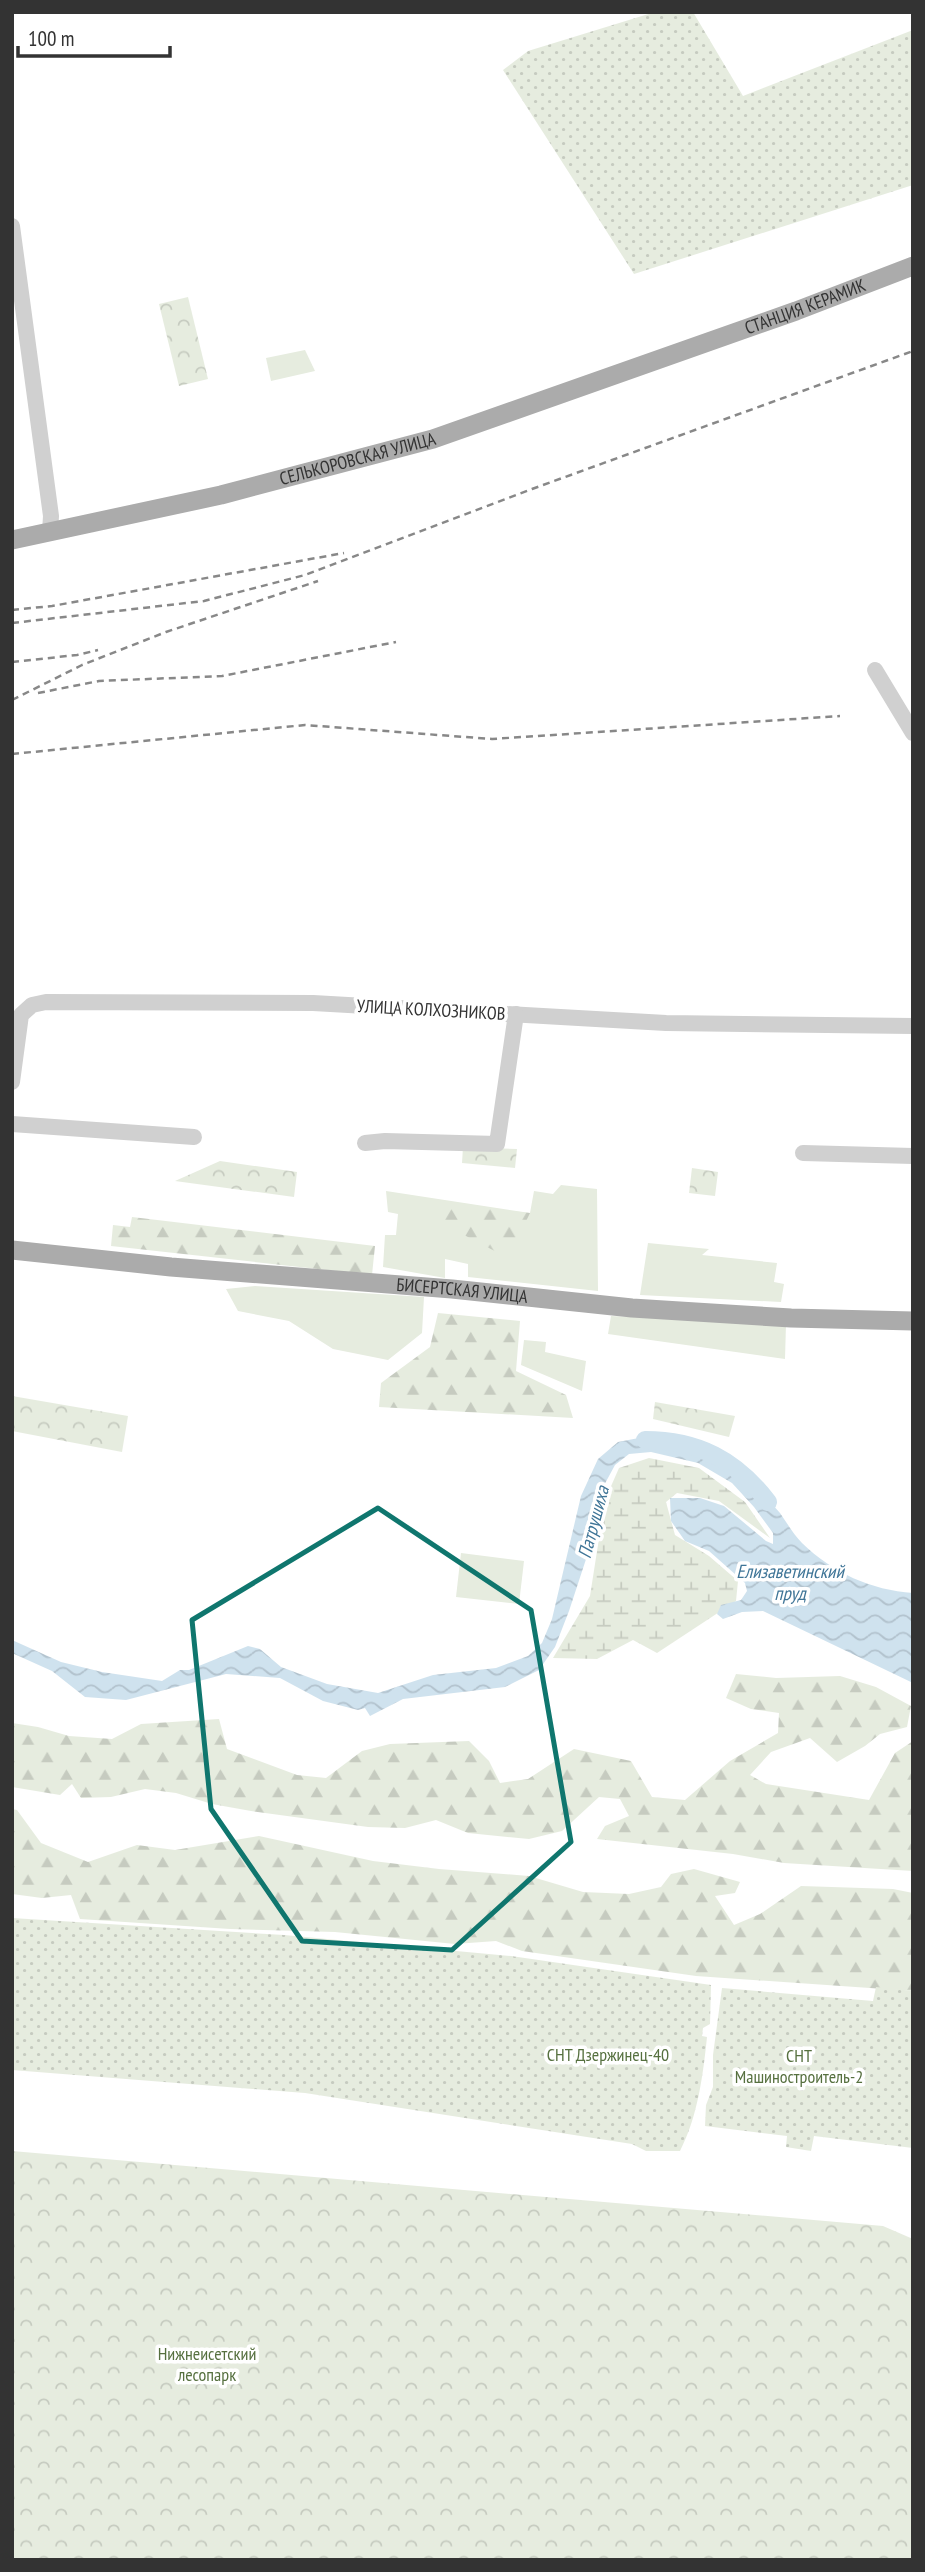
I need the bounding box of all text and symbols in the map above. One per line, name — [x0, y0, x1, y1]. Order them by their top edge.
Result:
scale bar — [18, 14, 170, 58]
text: 100 m — [28, 25, 74, 52]
street label: СТАНЦИЯ КЕРАМИК — [741, 273, 869, 339]
street label: СЕЛЬКОРОВСКАЯ УЛИЦА — [277, 427, 438, 490]
street label: УЛИЦА КОЛХОЗНИКОВ — [356, 994, 506, 1025]
street label: БИСЕРТСКАЯ УЛИЦА — [396, 1273, 529, 1308]
water label: Патрушиха — [572, 1482, 615, 1561]
water label: Елизаветинский пруд — [736, 1559, 845, 1605]
park label: СНТ Дзержинец-40 — [547, 2043, 669, 2066]
park label: СНТ Машиностроитель-2 — [735, 2044, 863, 2088]
park label: Нижнеисетский лесопарк — [158, 2342, 256, 2386]

